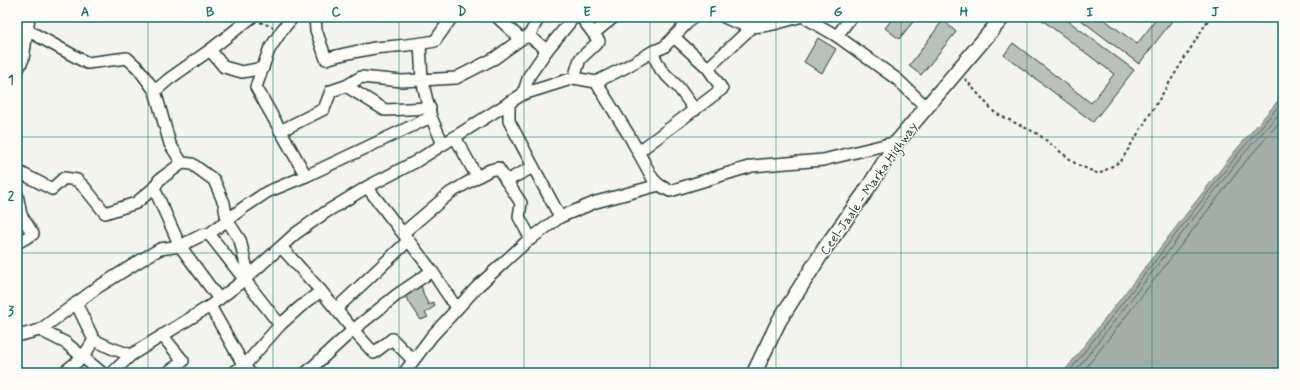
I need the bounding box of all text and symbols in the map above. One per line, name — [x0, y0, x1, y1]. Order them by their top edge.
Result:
text: A — [81, 4, 89, 21]
text: B — [206, 4, 215, 21]
text: C — [331, 4, 341, 21]
text: D — [458, 4, 467, 21]
text: E — [583, 4, 591, 21]
text: F — [710, 4, 717, 21]
text: G — [834, 4, 843, 21]
text: H — [960, 4, 969, 21]
text: I — [1087, 4, 1094, 21]
text: J — [1211, 4, 1219, 21]
text: 1 — [8, 72, 14, 89]
street label: Ceel-Jaale - Marka Highway — [817, 119, 924, 260]
text: 2 — [8, 188, 15, 205]
text: 3 — [8, 303, 14, 320]

